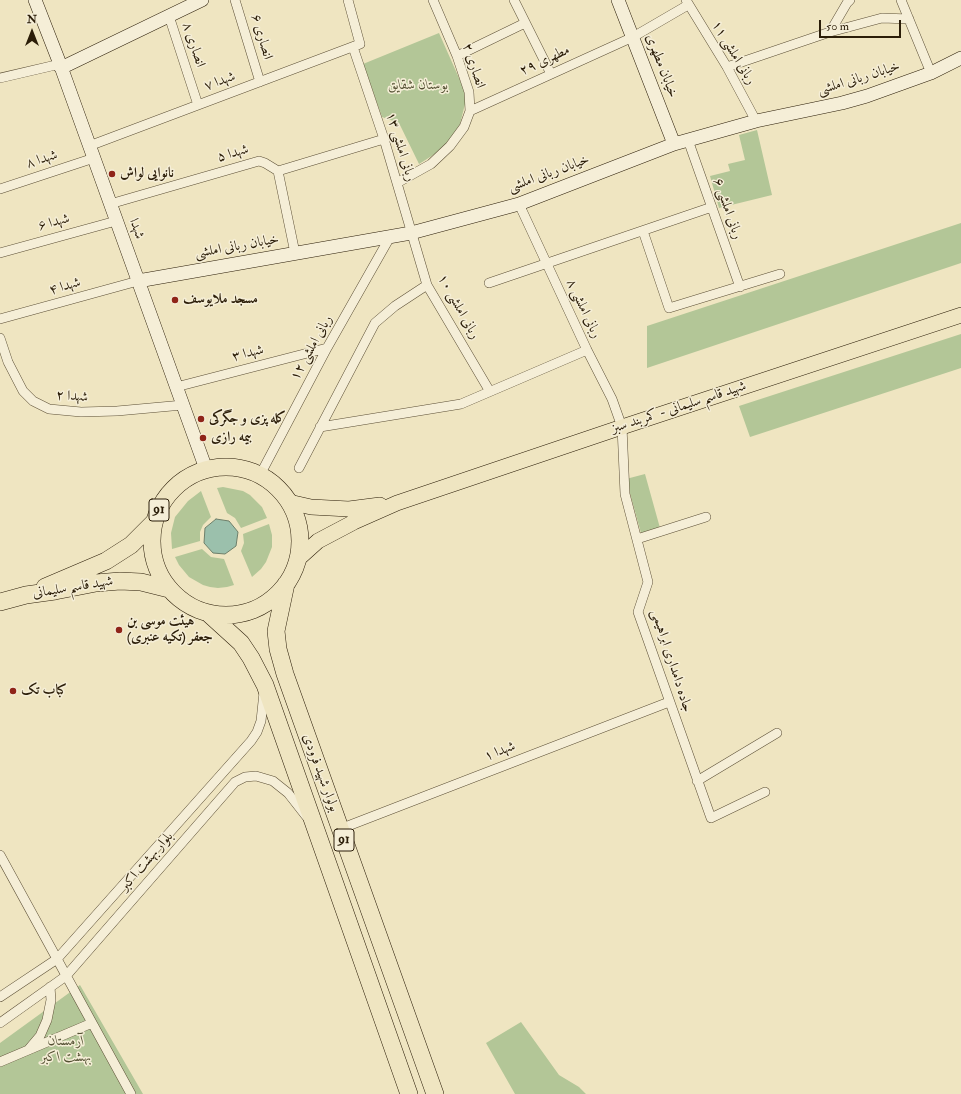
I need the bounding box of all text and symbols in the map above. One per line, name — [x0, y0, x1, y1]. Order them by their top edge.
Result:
north arrow — [12, 12, 52, 52]
street label: انصاری ۶ — [247, 12, 275, 62]
scale bar — [821, 12, 903, 38]
text: N — [27, 13, 37, 26]
street label: ربانی املشی ۱۱ — [707, 18, 759, 88]
text: 50 m — [826, 19, 849, 34]
street label: انصاری ۸ — [178, 20, 208, 70]
street label: خیابان مطهری — [641, 32, 681, 100]
street label: انصاری ۲ — [458, 41, 488, 91]
street label: مطهری ۲۹ — [517, 42, 573, 80]
street label: خیابان ربانی املشی — [816, 59, 902, 99]
street label: شهدا ۷ — [202, 69, 238, 95]
park label: بوستان شقایق — [388, 78, 448, 94]
street label: ربانی املشی ۱۳ — [381, 110, 419, 184]
street label: شهدا ۵ — [215, 142, 251, 166]
street label: شهدا ۸ — [24, 147, 60, 173]
street label: خیابان ربانی املشی — [506, 152, 592, 196]
place label: نانوایی لواش — [120, 166, 174, 182]
marker: نانوایی لواش — [107, 169, 117, 179]
street label: ربانی املشی ۶ — [709, 176, 745, 242]
street label: شهدا ۶ — [36, 211, 72, 235]
street label: شهدا — [125, 216, 147, 242]
street label: خیابان ربانی املشی — [194, 231, 280, 263]
street label: ربانی املشی ۱۰ — [433, 271, 483, 343]
street label: شهدا ۴ — [47, 275, 83, 299]
street label: ربانی املشی ۸ — [562, 277, 604, 341]
place label: مسجد ملایوسف — [183, 292, 258, 308]
marker: مسجد ملایوسف — [170, 295, 180, 305]
street label: ربانی املشی ۱۲ — [287, 312, 337, 384]
street label: شهدا ۳ — [230, 342, 266, 366]
street label: شهید قاسم سلیمانی - کمربند سبز — [610, 378, 748, 438]
street label: شهدا ۲ — [55, 388, 89, 406]
place label: کله پزی و جگرکی — [209, 411, 286, 427]
marker: کله پزی و جگرکی — [196, 414, 206, 424]
place label: بیمه رازی — [211, 430, 251, 446]
marker: بیمه رازی — [198, 433, 208, 443]
road number: 91 — [149, 499, 169, 521]
street label: شهید قاسم سلیمانی — [32, 573, 114, 603]
street label: جاده دامداری ابراهیمی — [646, 608, 696, 714]
place label: هيئت موسی بن جعفر (تکیه عنبری) — [127, 614, 213, 646]
marker: هيئت موسی بن جعفر (تکیه عنبری) — [114, 625, 124, 635]
place label: کباب تک — [21, 683, 67, 699]
marker: کباب تک — [8, 686, 18, 696]
street label: بولوار شهید فرودی — [298, 732, 342, 814]
street label: شهدا ۱ — [482, 738, 518, 766]
street label: بلوار بهشت اکبر — [117, 829, 177, 895]
road number: 91 — [334, 829, 354, 851]
park label: آرمستان بهشت اکبر — [41, 1034, 91, 1066]

